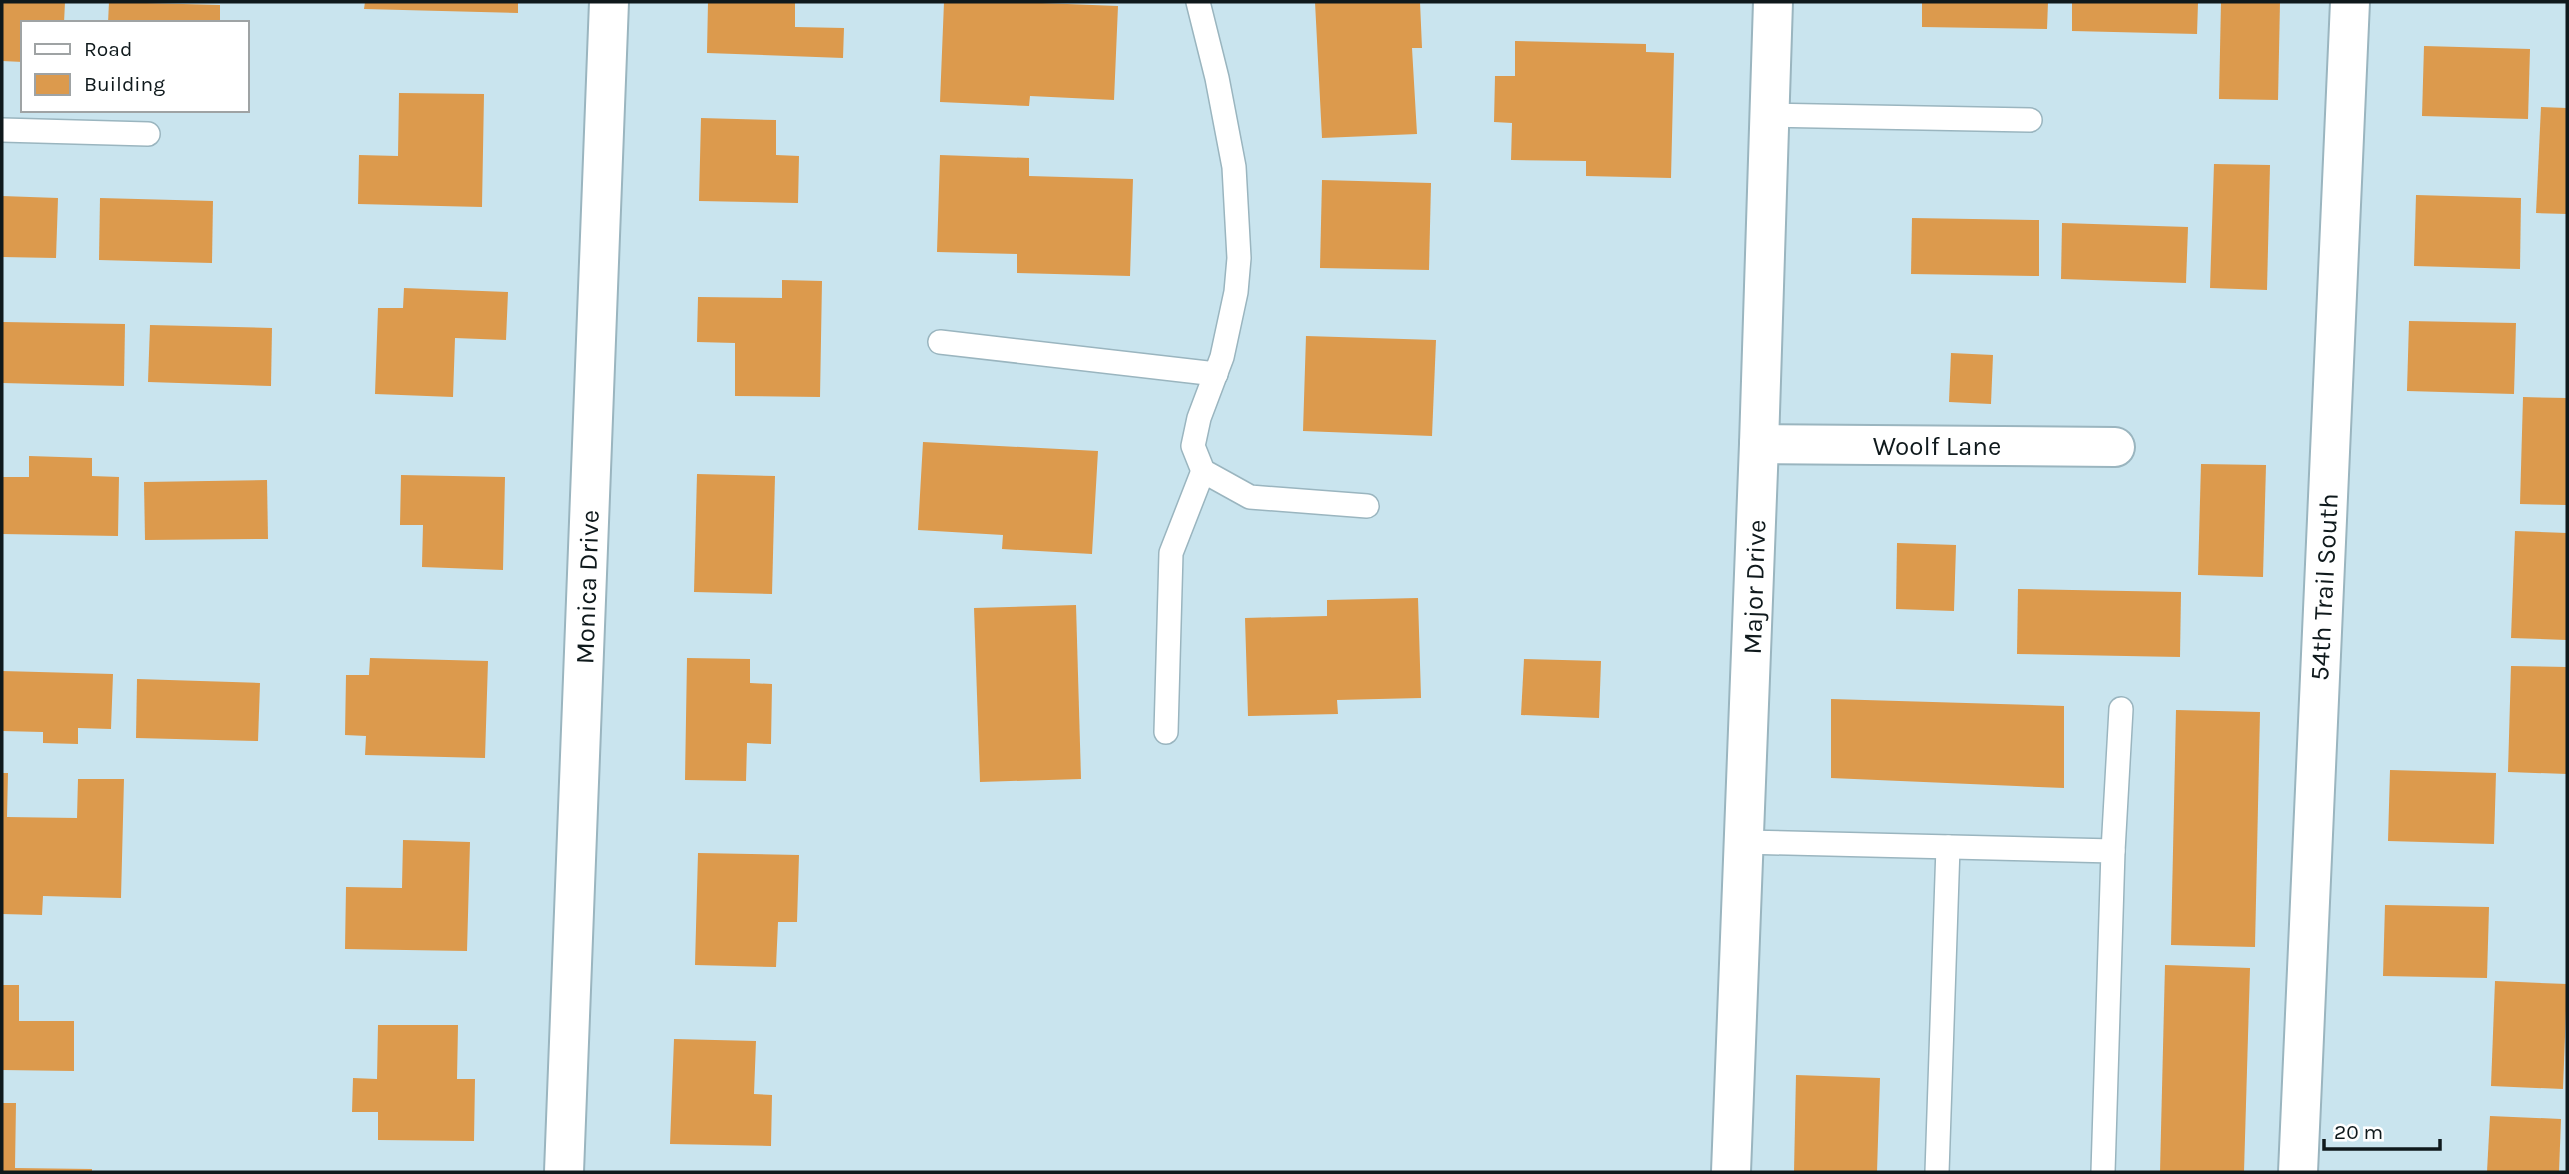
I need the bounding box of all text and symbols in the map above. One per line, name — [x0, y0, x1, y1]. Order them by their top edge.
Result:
legend — [21, 21, 248, 112]
text: Road — [84, 37, 132, 61]
text: Building — [84, 72, 165, 96]
street label: Woolf Lane — [1873, 431, 2001, 462]
street label: 54th Trail South — [2304, 492, 2345, 682]
street label: Monica Drive — [569, 509, 606, 665]
street label: Major Drive — [1737, 519, 1772, 655]
scale bar — [2324, 1108, 2440, 1152]
text: 20 m — [2334, 1120, 2383, 1144]

